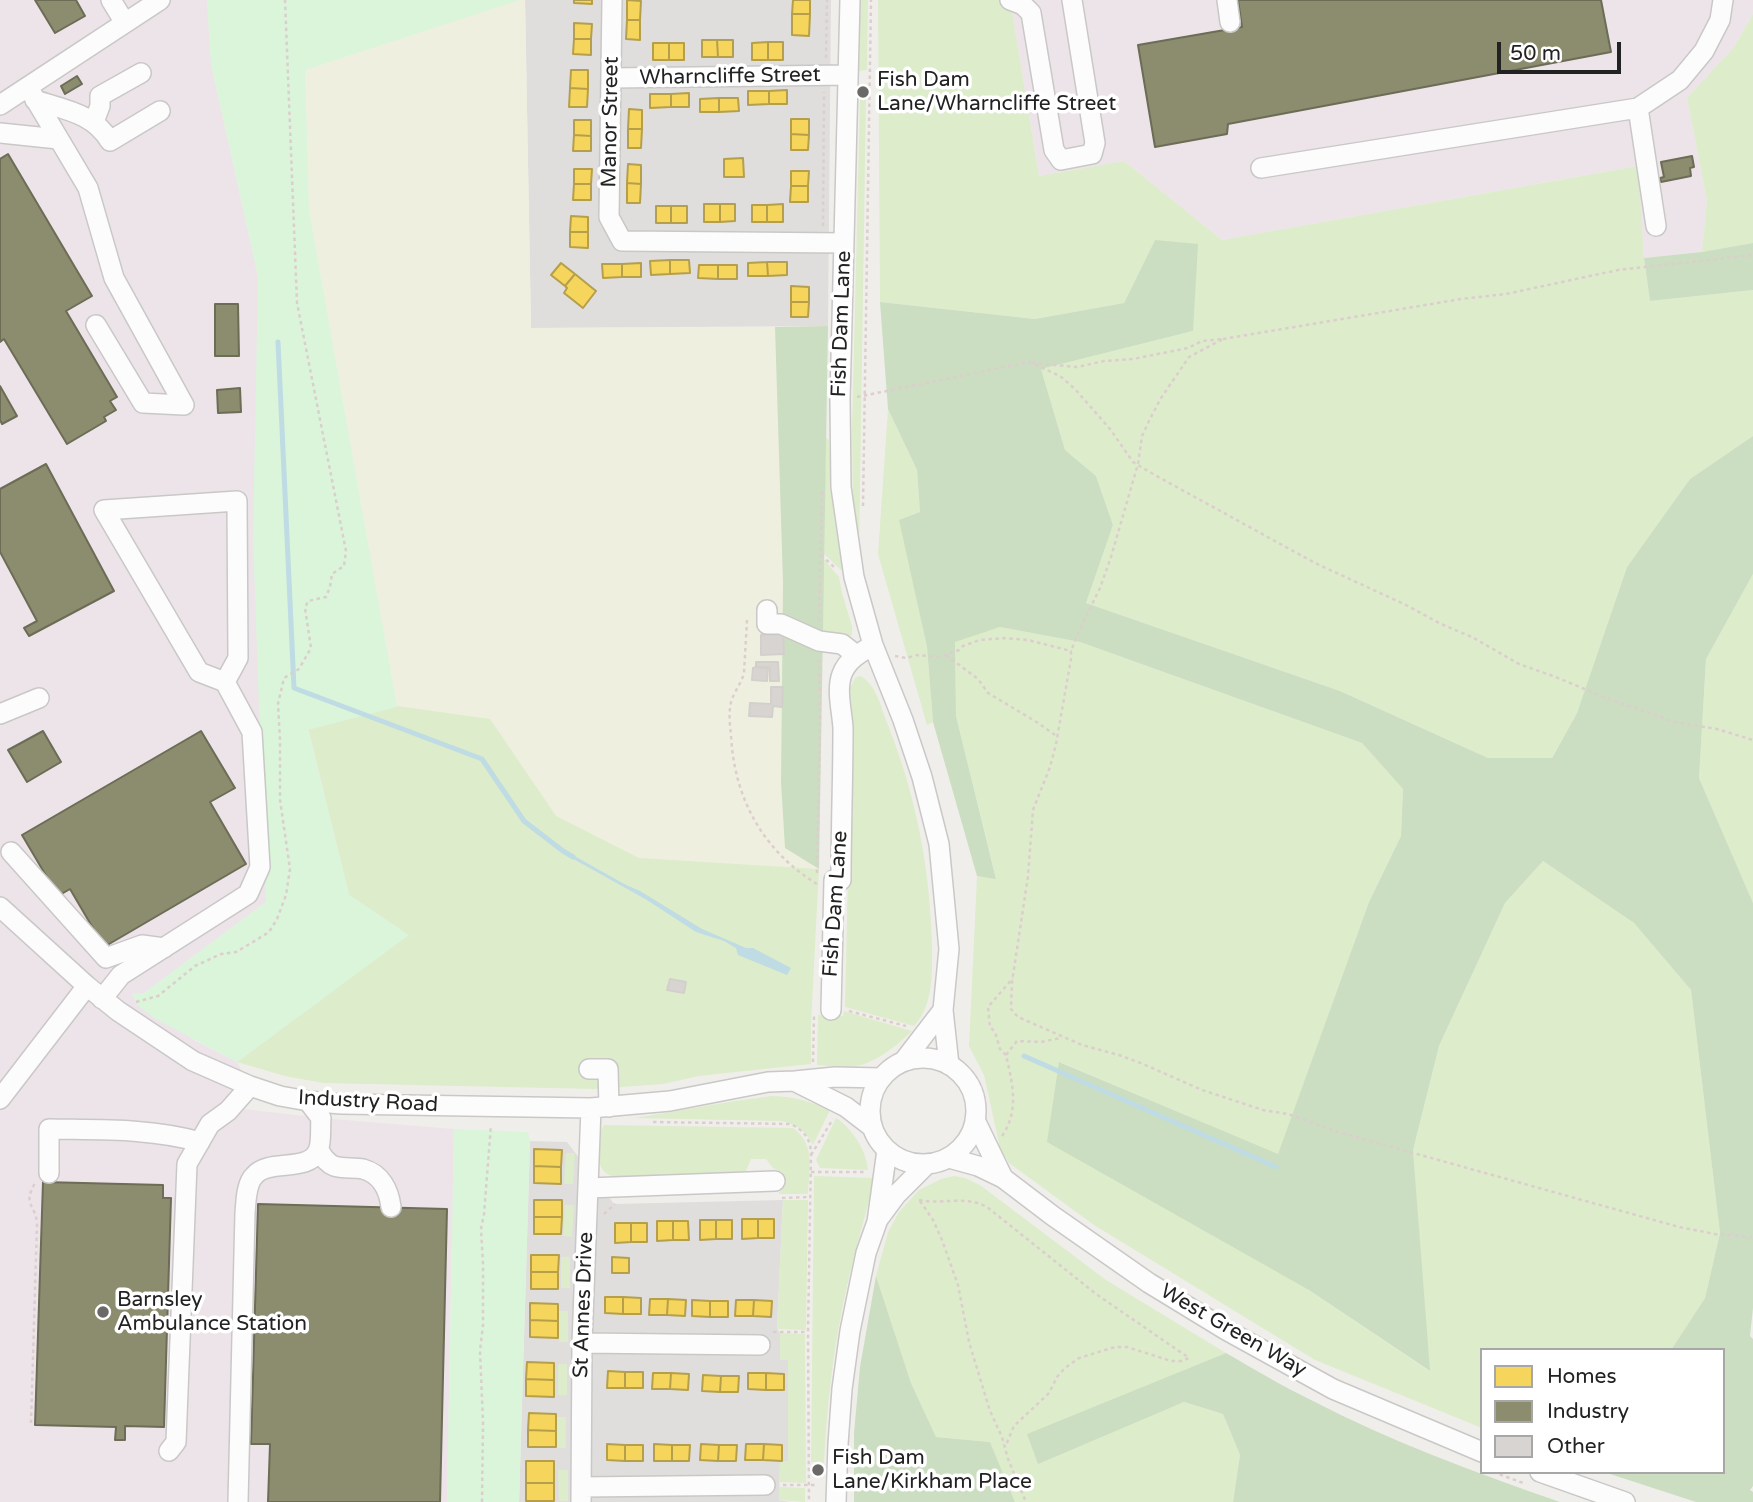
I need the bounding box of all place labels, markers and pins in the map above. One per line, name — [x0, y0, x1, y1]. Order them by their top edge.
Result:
place label: Fish Dam Lane/Wharncliffe Street — [877, 67, 1116, 117]
marker: Fish Dam Lane/Wharncliffe Street — [855, 84, 871, 100]
place label: Barnsley Ambulance Station — [117, 1287, 307, 1337]
marker: Barnsley Ambulance Station — [95, 1304, 111, 1320]
place label: Fish Dam Lane/Kirkham Place — [832, 1445, 1032, 1495]
marker: Fish Dam Lane/Kirkham Place — [810, 1462, 826, 1478]

